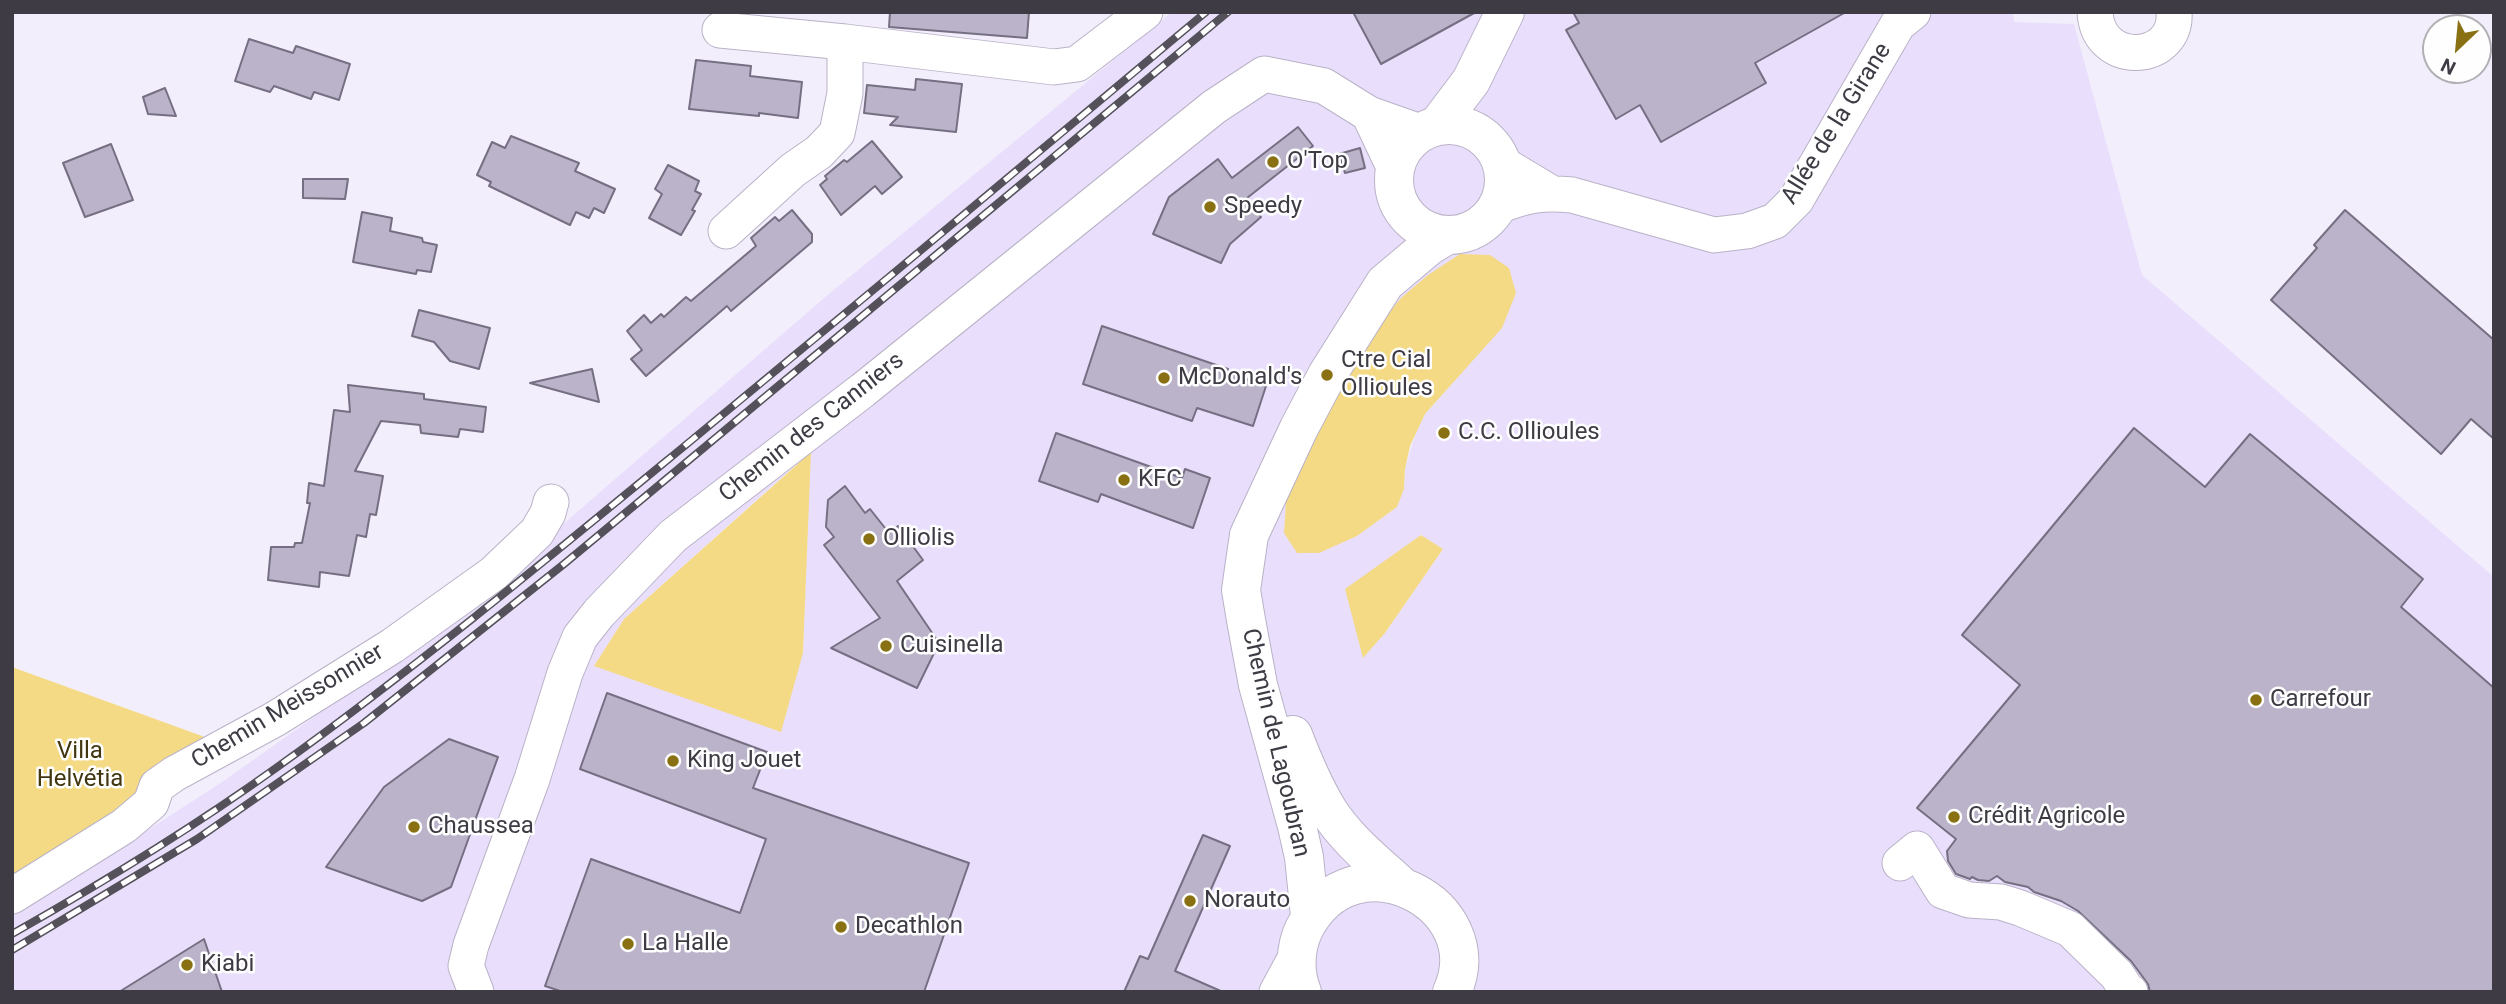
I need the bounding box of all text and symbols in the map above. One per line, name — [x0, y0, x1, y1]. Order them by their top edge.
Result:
north arrow — [2422, 14, 2492, 84]
street label: Allée de la Girane — [1776, 38, 1898, 210]
text: N — [2437, 53, 2460, 80]
place label: O'Top — [1287, 148, 1348, 176]
marker: O'Top — [1265, 154, 1281, 170]
place label: Speedy — [1224, 193, 1302, 221]
marker: Speedy — [1202, 199, 1218, 215]
street label: Chemin des Canniers — [714, 347, 910, 509]
place label: Ctre Cial Ollioules — [1341, 347, 1433, 403]
place label: McDonald's — [1178, 364, 1302, 392]
marker: Ctre Cial Ollioules — [1319, 367, 1335, 383]
marker: McDonald's — [1156, 370, 1172, 386]
place label: C.C. Ollioules — [1458, 419, 1600, 447]
marker: C.C. Ollioules — [1436, 425, 1452, 441]
place label: KFC — [1138, 466, 1182, 494]
marker: KFC — [1116, 472, 1132, 488]
place label: Olliolis — [883, 525, 955, 553]
marker: Olliolis — [861, 531, 877, 547]
street label: Chemin de Lagoubran — [1235, 626, 1315, 860]
place label: Cuisinella — [900, 632, 1004, 660]
street label: Chemin Meissonnier — [187, 638, 389, 776]
marker: Cuisinella — [878, 638, 894, 654]
place label: Carrefour — [2270, 686, 2371, 714]
marker: Carrefour — [2248, 692, 2264, 708]
park label: Villa Helvétia — [37, 738, 123, 794]
place label: King Jouet — [687, 747, 801, 775]
marker: King Jouet — [665, 753, 681, 769]
place label: Crédit Agricole — [1968, 803, 2125, 831]
marker: Crédit Agricole — [1946, 809, 1962, 825]
place label: Chaussea — [428, 813, 534, 841]
marker: Chaussea — [406, 819, 422, 835]
place label: Norauto — [1204, 887, 1290, 915]
marker: Norauto — [1182, 893, 1198, 909]
place label: Decathlon — [855, 913, 963, 941]
marker: Decathlon — [833, 919, 849, 935]
place label: La Halle — [642, 930, 729, 958]
marker: La Halle — [620, 936, 636, 952]
place label: Kiabi — [201, 951, 254, 979]
marker: Kiabi — [179, 957, 195, 973]

